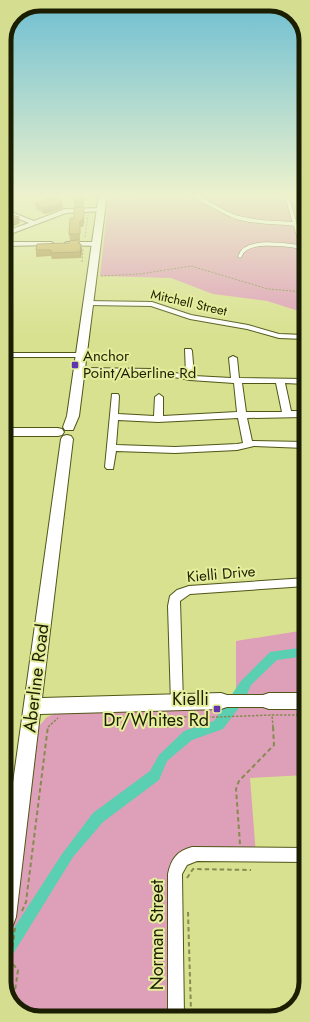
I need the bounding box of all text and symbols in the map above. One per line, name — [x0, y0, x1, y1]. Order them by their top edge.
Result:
street label: Mitchell Street — [149, 284, 230, 321]
place label: Anchor Point/Aberline Rd — [83, 345, 196, 384]
marker: Anchor Point/Aberline Rd — [70, 360, 80, 370]
street label: Kielli Drive — [186, 560, 256, 588]
street label: Aberline Road — [16, 622, 56, 734]
place label: Kielli Dr/Whites Rd — [103, 686, 209, 733]
marker: Kielli Dr/Whites Rd — [212, 704, 222, 714]
street label: Norman Street — [144, 879, 170, 990]

